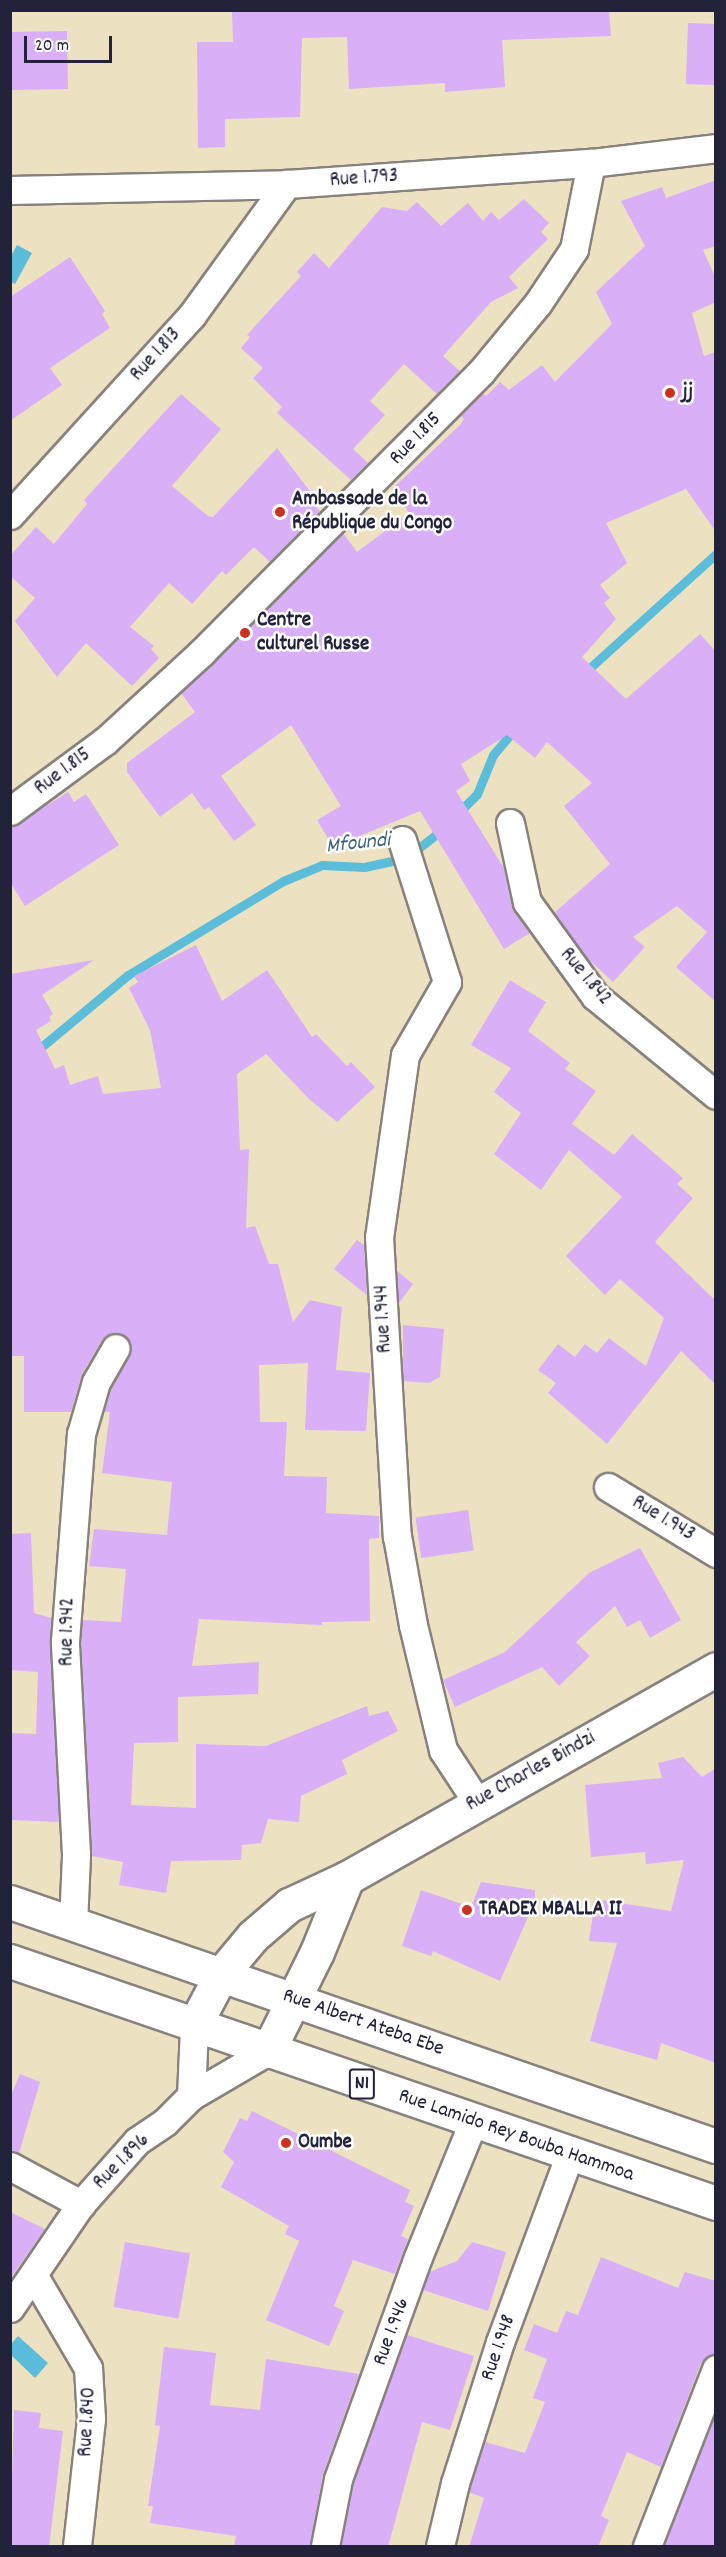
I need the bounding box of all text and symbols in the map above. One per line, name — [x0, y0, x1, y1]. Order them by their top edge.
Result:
scale bar — [27, 24, 116, 62]
text: 20 m — [35, 34, 69, 59]
street label: Rue 1.793 — [329, 164, 399, 194]
street label: Rue 1.813 — [125, 323, 187, 387]
place label: jj — [682, 380, 693, 406]
marker: jj — [663, 386, 677, 400]
street label: Rue 1.815 — [385, 407, 447, 471]
place label: Ambassade de la République du Congo — [292, 487, 452, 537]
marker: Ambassade de la République du Congo — [273, 505, 287, 519]
place label: Centre culturel Russe — [257, 608, 369, 658]
marker: Centre culturel Russe — [238, 626, 252, 640]
street label: Rue 1.815 — [30, 743, 96, 801]
water label: Mfoundi — [325, 828, 391, 860]
street label: Rue 1.842 — [554, 943, 616, 1011]
street label: Rue 1.944 — [370, 1284, 398, 1354]
street label: Rue 1.943 — [627, 1490, 699, 1548]
street label: Rue 1.942 — [55, 1597, 81, 1667]
street label: Rue Charles Bindzi — [462, 1726, 600, 1818]
place label: TRADEX MBALLA II — [479, 1897, 622, 1923]
marker: TRADEX MBALLA II — [460, 1903, 474, 1917]
street label: Rue Albert Ateba Ebe — [279, 1984, 447, 2062]
road number: N1 — [348, 2067, 376, 2101]
street label: Rue Lamido Rey Bouba Hammoa — [395, 2084, 637, 2188]
street label: Rue 1.896 — [88, 2128, 156, 2196]
place label: Oumbe — [298, 2130, 352, 2156]
marker: Oumbe — [279, 2136, 293, 2150]
street label: Rue 1.946 — [368, 2295, 416, 2369]
street label: Rue 1.948 — [476, 2312, 522, 2384]
street label: Rue 1.840 — [74, 2386, 102, 2458]

